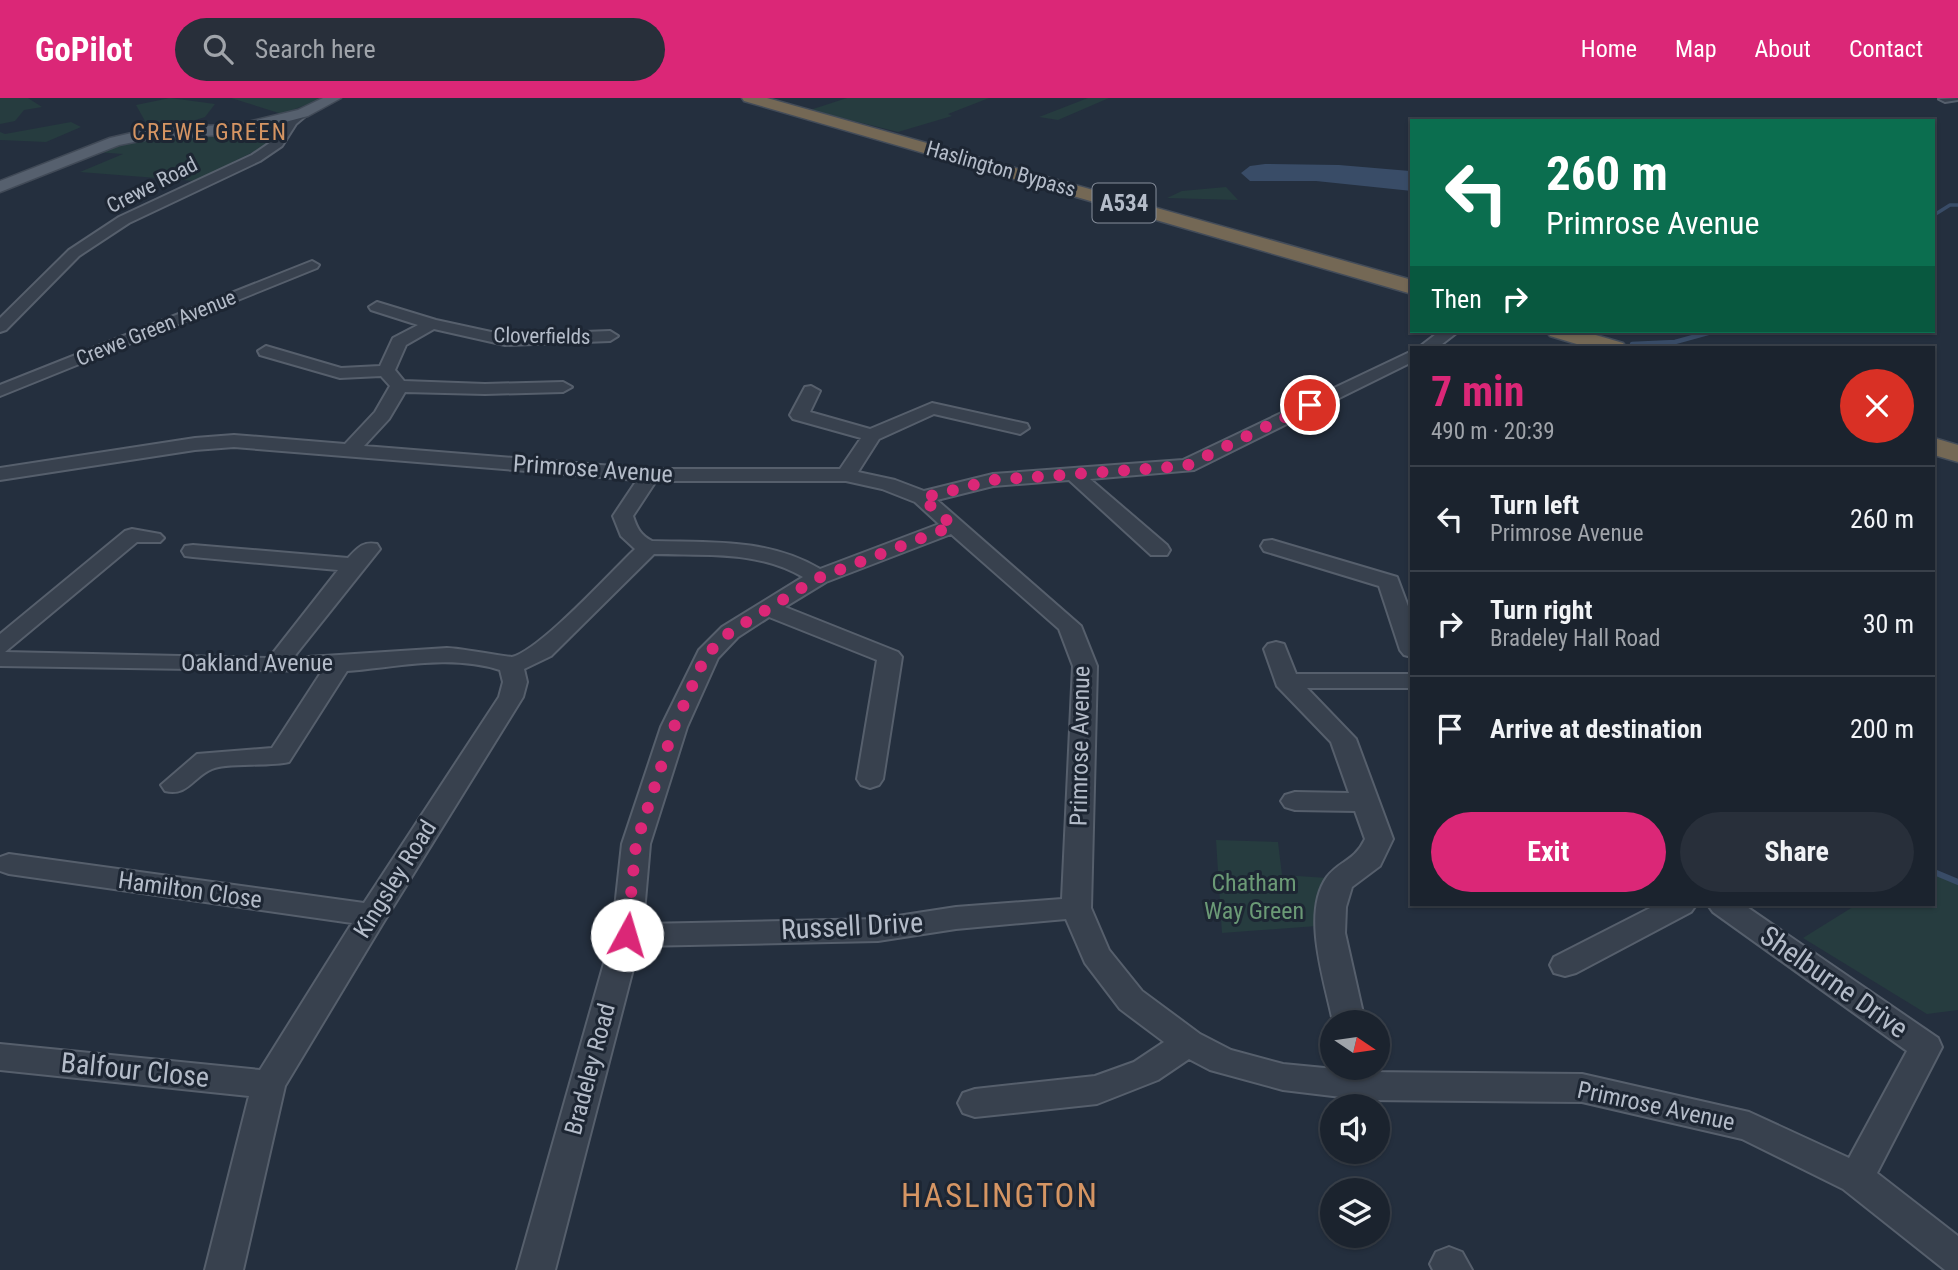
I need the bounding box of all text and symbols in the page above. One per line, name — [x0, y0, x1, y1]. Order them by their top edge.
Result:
search box — [175, 18, 665, 81]
text: GoPilot — [35, 30, 133, 69]
icon: search — [199, 30, 237, 68]
text: Search here — [255, 34, 376, 64]
text: Home — [1581, 35, 1637, 63]
text: Map — [1675, 35, 1717, 63]
text: About — [1755, 35, 1811, 63]
text: Contact — [1849, 35, 1923, 63]
district label: CREWE GREEN — [132, 119, 288, 146]
street label: Haslington Bypass — [924, 136, 1078, 202]
text: 260 m — [1546, 145, 1668, 202]
icon: left — [1431, 147, 1522, 238]
street label: Crewe Road — [103, 152, 201, 218]
road number: A534 — [1092, 184, 1156, 222]
text: Primrose Avenue — [1546, 204, 1759, 242]
icon: right — [1496, 280, 1534, 318]
text: Then — [1431, 284, 1482, 314]
street label: Crewe Green Avenue — [73, 285, 239, 371]
street label: Cloverfields — [493, 323, 591, 349]
text: 7 min — [1431, 367, 1524, 416]
button: close — [1840, 369, 1914, 443]
pin — [1280, 375, 1340, 435]
icon: arrive — [1291, 386, 1329, 424]
text: 490 m · 20:39 — [1431, 418, 1555, 445]
street label: Primrose Avenue — [512, 449, 674, 489]
text: Turn left — [1490, 490, 1579, 520]
icon: left — [1431, 500, 1469, 538]
text: 260 m — [1850, 504, 1914, 534]
text: Primrose Avenue — [1490, 520, 1643, 547]
text: Turn right — [1490, 595, 1592, 625]
icon: right — [1431, 605, 1469, 643]
text: 30 m — [1863, 609, 1914, 639]
text: Bradeley Hall Road — [1490, 625, 1660, 652]
street label: Oakland Avenue — [181, 649, 333, 677]
street label: Primrose Avenue — [1065, 666, 1095, 826]
icon: arrive — [1431, 710, 1469, 748]
text: Arrive at destination — [1490, 714, 1702, 744]
text: 200 m — [1850, 714, 1914, 744]
button: Exit — [1431, 812, 1666, 892]
button: Share — [1680, 812, 1914, 892]
street label: Kingsley Road — [348, 815, 442, 943]
street label: Hamilton Close — [116, 866, 264, 914]
park label: Chatham Way Green — [1204, 869, 1304, 925]
position arrow — [590, 898, 664, 972]
street label: Russell Drive — [780, 906, 924, 946]
street label: Shelburne Drive — [1754, 919, 1914, 1045]
street label: Bradeley Road — [559, 1000, 621, 1138]
north arrow — [1320, 1010, 1390, 1080]
map controls — [1320, 1010, 1390, 1248]
street label: Balfour Close — [59, 1046, 211, 1094]
street label: Primrose Avenue — [1575, 1076, 1737, 1136]
button: sound — [1320, 1094, 1390, 1164]
district label: HASLINGTON — [901, 1176, 1099, 1215]
button: layers — [1320, 1178, 1390, 1248]

